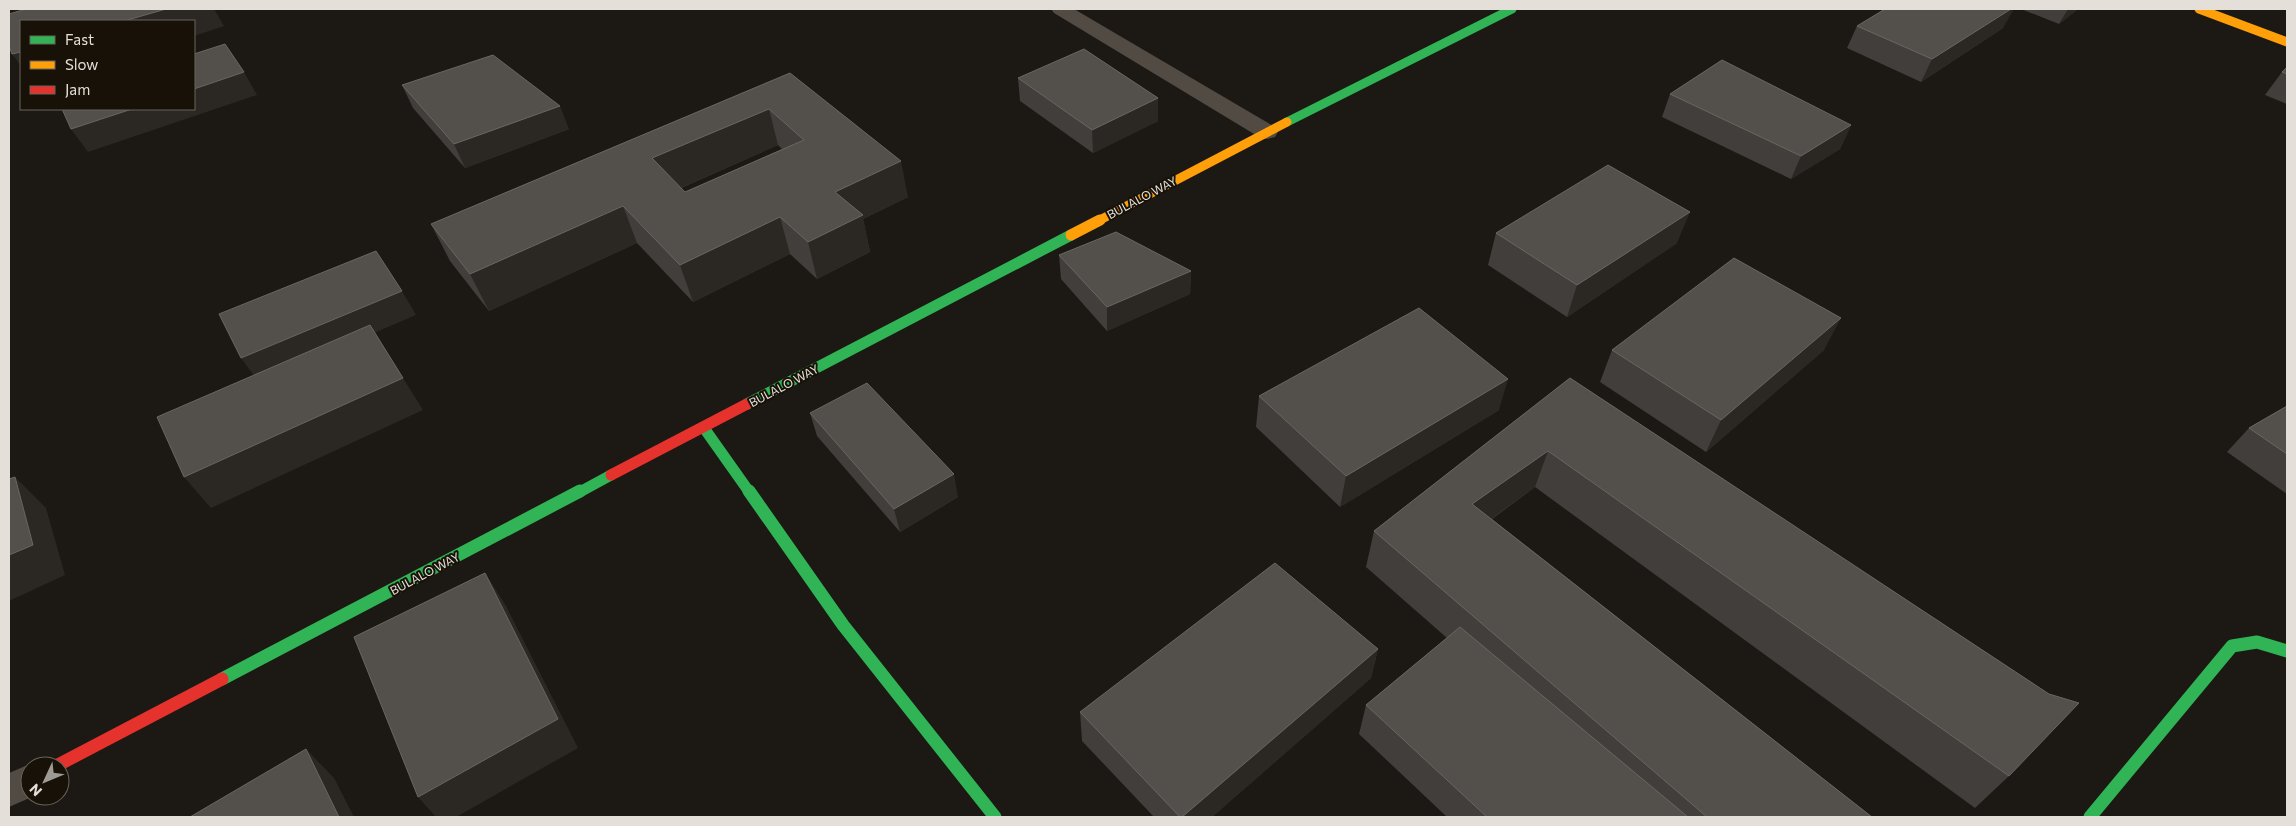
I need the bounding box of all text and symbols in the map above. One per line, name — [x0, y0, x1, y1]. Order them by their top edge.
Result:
legend — [20, 20, 195, 110]
text: Fast — [65, 30, 94, 48]
text: Slow — [65, 55, 98, 73]
text: Jam — [65, 80, 90, 98]
street label: BULALO WAY — [1104, 173, 1179, 221]
street label: BULALO WAY — [746, 361, 821, 409]
street label: BULALO WAY — [387, 549, 462, 597]
north arrow — [20, 756, 70, 806]
text: N — [26, 781, 45, 800]

